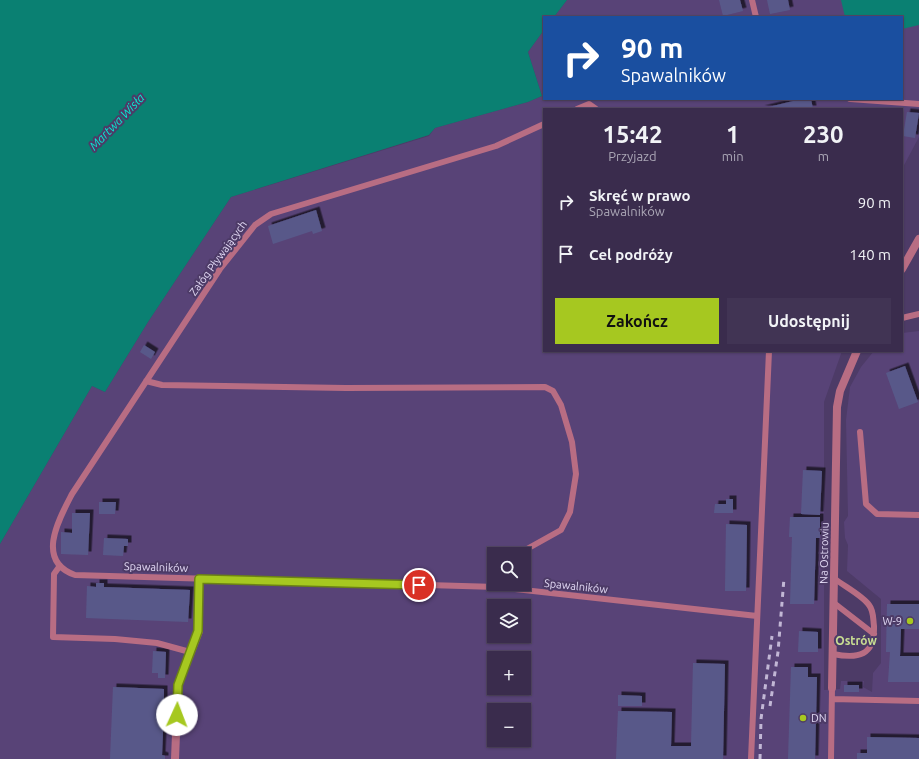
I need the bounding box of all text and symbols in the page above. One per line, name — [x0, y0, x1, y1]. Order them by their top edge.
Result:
icon: right — [555, 32, 607, 84]
text: 90 m — [621, 32, 683, 63]
text: Spawalników — [621, 65, 726, 85]
water label: Martwa Wisła — [87, 90, 147, 152]
text: 15:42 — [602, 121, 662, 148]
text: 1 — [726, 121, 739, 148]
text: 230 — [803, 121, 844, 148]
text: Przyjazd — [608, 149, 657, 163]
text: min — [722, 149, 744, 163]
text: m — [818, 149, 829, 163]
text: Skręć w prawo — [589, 187, 691, 204]
icon: right — [555, 191, 577, 213]
text: 90 m — [858, 194, 891, 211]
text: Spawalników — [589, 204, 665, 218]
street label: Załóg Pływających — [187, 218, 249, 298]
icon: arrive — [555, 243, 577, 265]
text: Cel podróży — [589, 246, 673, 263]
text: 140 m — [849, 246, 891, 263]
button: Zakończ — [555, 298, 719, 344]
button: Udostępnij — [727, 298, 891, 344]
street label: Na Ostrowiu — [817, 522, 831, 584]
map controls — [487, 547, 531, 747]
button: search — [487, 547, 531, 591]
street label: Spawalników — [124, 560, 189, 574]
pin — [402, 568, 436, 602]
icon: arrive — [408, 574, 430, 596]
street label: Spawalników — [543, 577, 609, 595]
button: layers — [487, 599, 531, 643]
place label: W-9 — [882, 615, 902, 627]
marker: W-9 — [905, 616, 915, 626]
district label: Ostrów — [835, 634, 877, 647]
button: + — [487, 651, 531, 695]
position arrow — [156, 694, 198, 736]
button: − — [487, 703, 531, 747]
place label: DN — [811, 712, 827, 724]
marker: DN — [798, 713, 808, 723]

